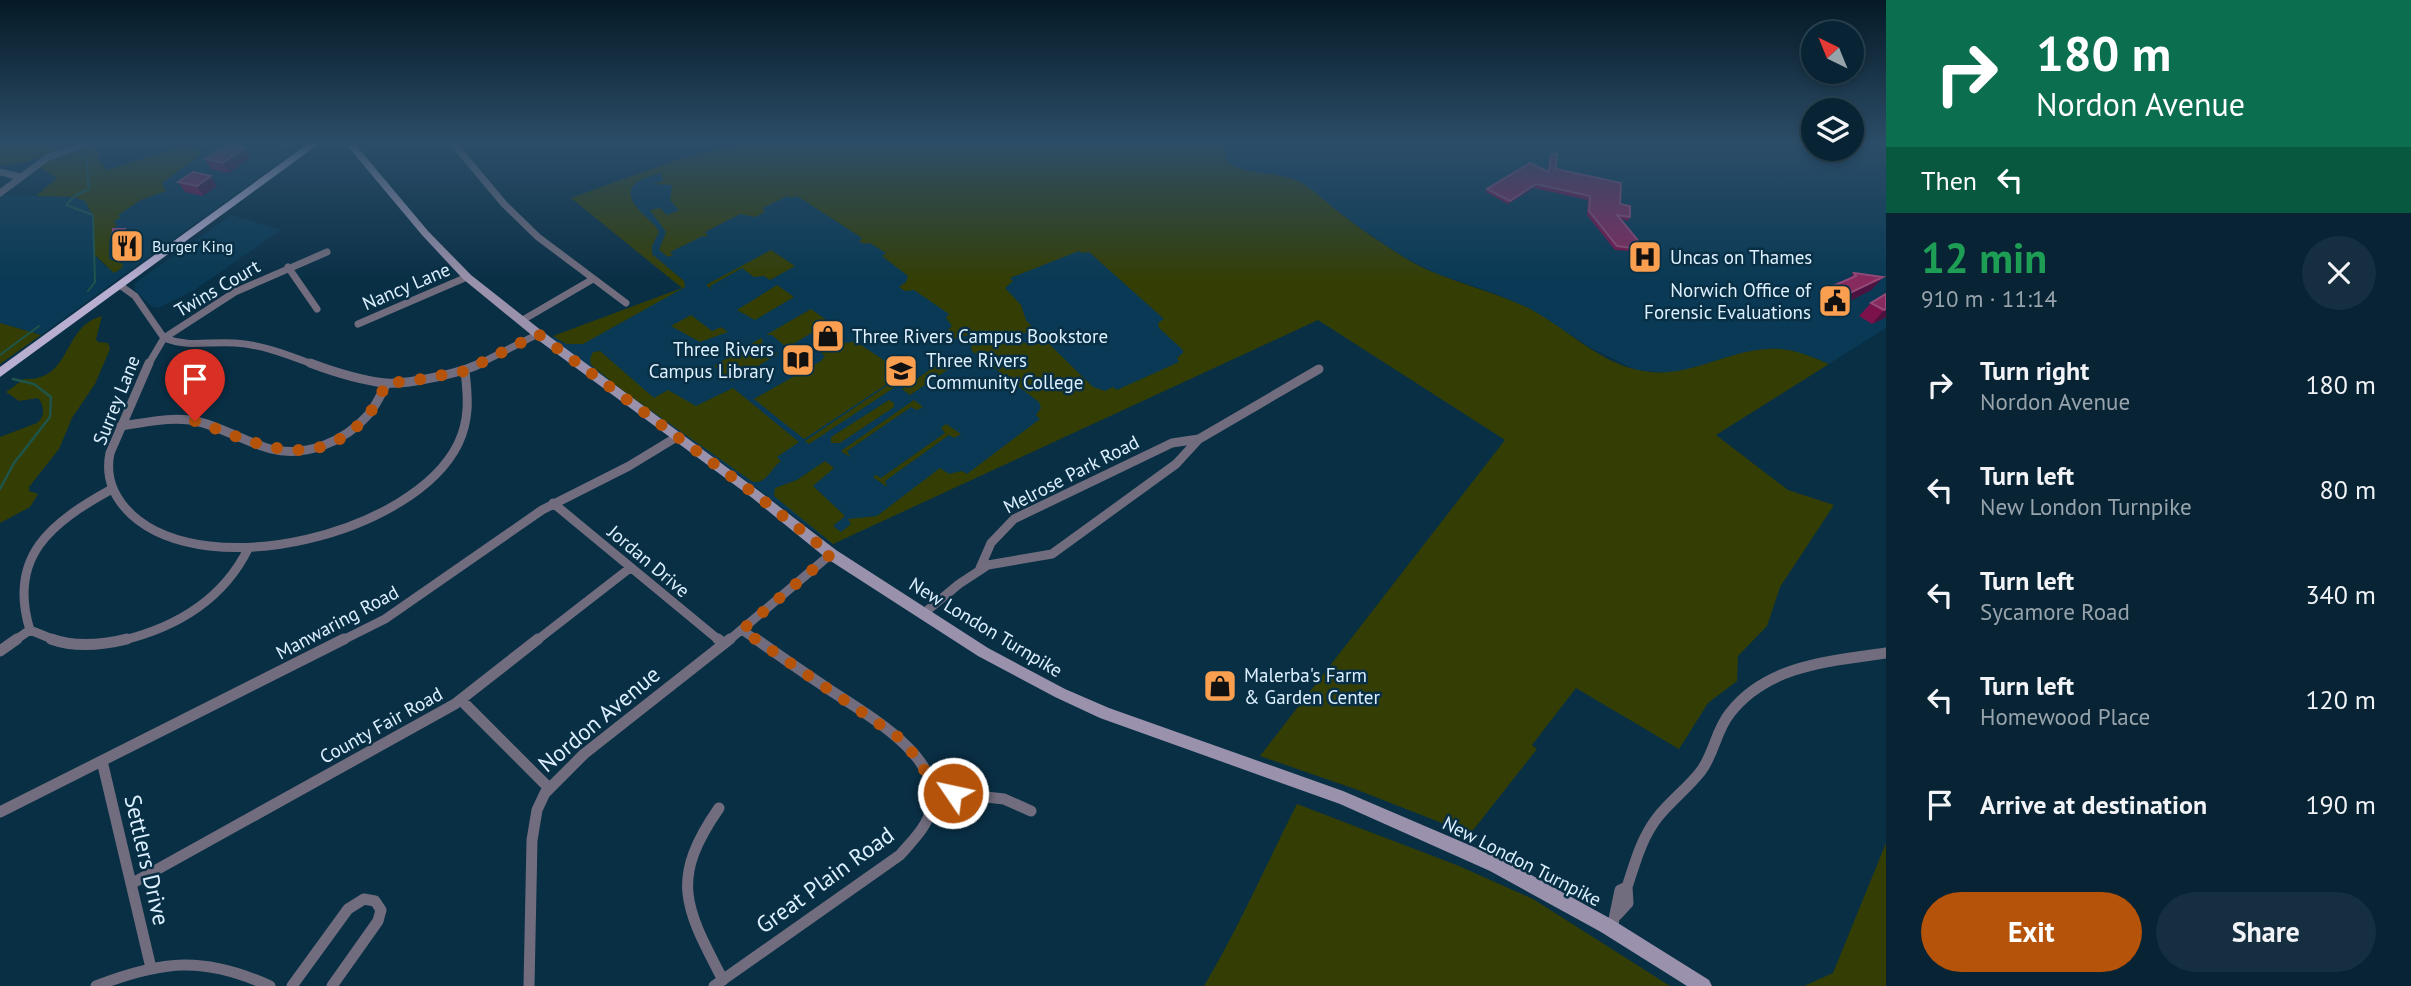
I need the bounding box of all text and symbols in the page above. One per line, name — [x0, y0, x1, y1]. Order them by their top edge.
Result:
north arrow — [1801, 21, 1864, 84]
map controls — [1801, 21, 1864, 161]
text: 180 m — [2036, 21, 2171, 85]
icon: right — [1921, 28, 2012, 119]
text: Nordon Avenue — [2036, 83, 2245, 125]
button: layers — [1801, 98, 1864, 161]
icon: left — [1991, 161, 2029, 199]
text: Then — [1921, 164, 1977, 197]
restaurant icon: Burger King — [108, 227, 146, 265]
text: 12 min — [1921, 230, 2047, 285]
place label: Burger King — [152, 236, 233, 256]
button: close — [2302, 236, 2376, 310]
hospital icon: Uncas on Thames — [1626, 238, 1664, 276]
place label: Uncas on Thames — [1670, 245, 1812, 269]
street label: Twins Court — [170, 254, 264, 322]
street label: Nancy Lane — [358, 257, 454, 315]
place label: Norwich Office of Forensic Evaluations — [1644, 278, 1812, 324]
public building icon: Norwich Office of Forensic Evaluations — [1816, 282, 1854, 320]
text: 910 m · 11:14 — [1921, 284, 2057, 313]
shop icon: Three Rivers Campus Bookstore — [809, 317, 847, 355]
place label: Three Rivers Campus Bookstore — [852, 324, 1108, 348]
place label: Three Rivers Campus Library — [649, 337, 774, 383]
library icon: Three Rivers Campus Library — [779, 341, 817, 379]
place label: Three Rivers Community College — [926, 348, 1083, 394]
pin — [165, 349, 225, 421]
street label: Surrey Lane — [87, 352, 145, 448]
school or university icon: Three Rivers Community College — [882, 352, 920, 390]
text: Turn right — [1980, 354, 2089, 387]
icon: arrive — [176, 360, 214, 398]
icon: right — [1921, 366, 1959, 404]
text: 180 m — [2305, 368, 2376, 401]
text: Nordon Avenue — [1980, 387, 2130, 416]
street label: Melrose Park Road — [999, 429, 1143, 519]
text: Turn left — [1980, 459, 2074, 492]
icon: left — [1921, 471, 1959, 509]
text: 80 m — [2320, 473, 2376, 506]
text: New London Turnpike — [1980, 492, 2192, 521]
street label: Jordan Drive — [602, 519, 695, 602]
text: Turn left — [1980, 564, 2074, 597]
street label: New London Turnpike — [905, 572, 1067, 682]
icon: left — [1921, 576, 1959, 614]
text: 340 m — [2305, 578, 2376, 611]
street label: Manwaring Road — [271, 580, 403, 664]
text: Sycamore Road — [1980, 597, 2130, 626]
street label: Nordon Avenue — [532, 659, 666, 778]
place label: Malerba's Farm & Garden Center — [1244, 663, 1381, 709]
shop icon: Malerba's Farm & Garden Center — [1201, 667, 1239, 705]
text: Turn left — [1980, 669, 2074, 702]
street label: County Fair Road — [315, 681, 447, 769]
icon: left — [1921, 681, 1959, 719]
text: 120 m — [2305, 683, 2376, 716]
text: Homewood Place — [1980, 702, 2150, 731]
position arrow — [916, 756, 990, 830]
icon: arrive — [1921, 786, 1959, 824]
text: Arrive at destination — [1980, 788, 2207, 821]
text: 190 m — [2305, 788, 2376, 821]
street label: Settlers Drive — [118, 792, 177, 928]
street label: New London Turnpike — [1439, 811, 1605, 911]
street label: Great Plain Road — [750, 820, 899, 939]
button: Exit — [1921, 892, 2142, 972]
button: Share — [2156, 892, 2376, 972]

